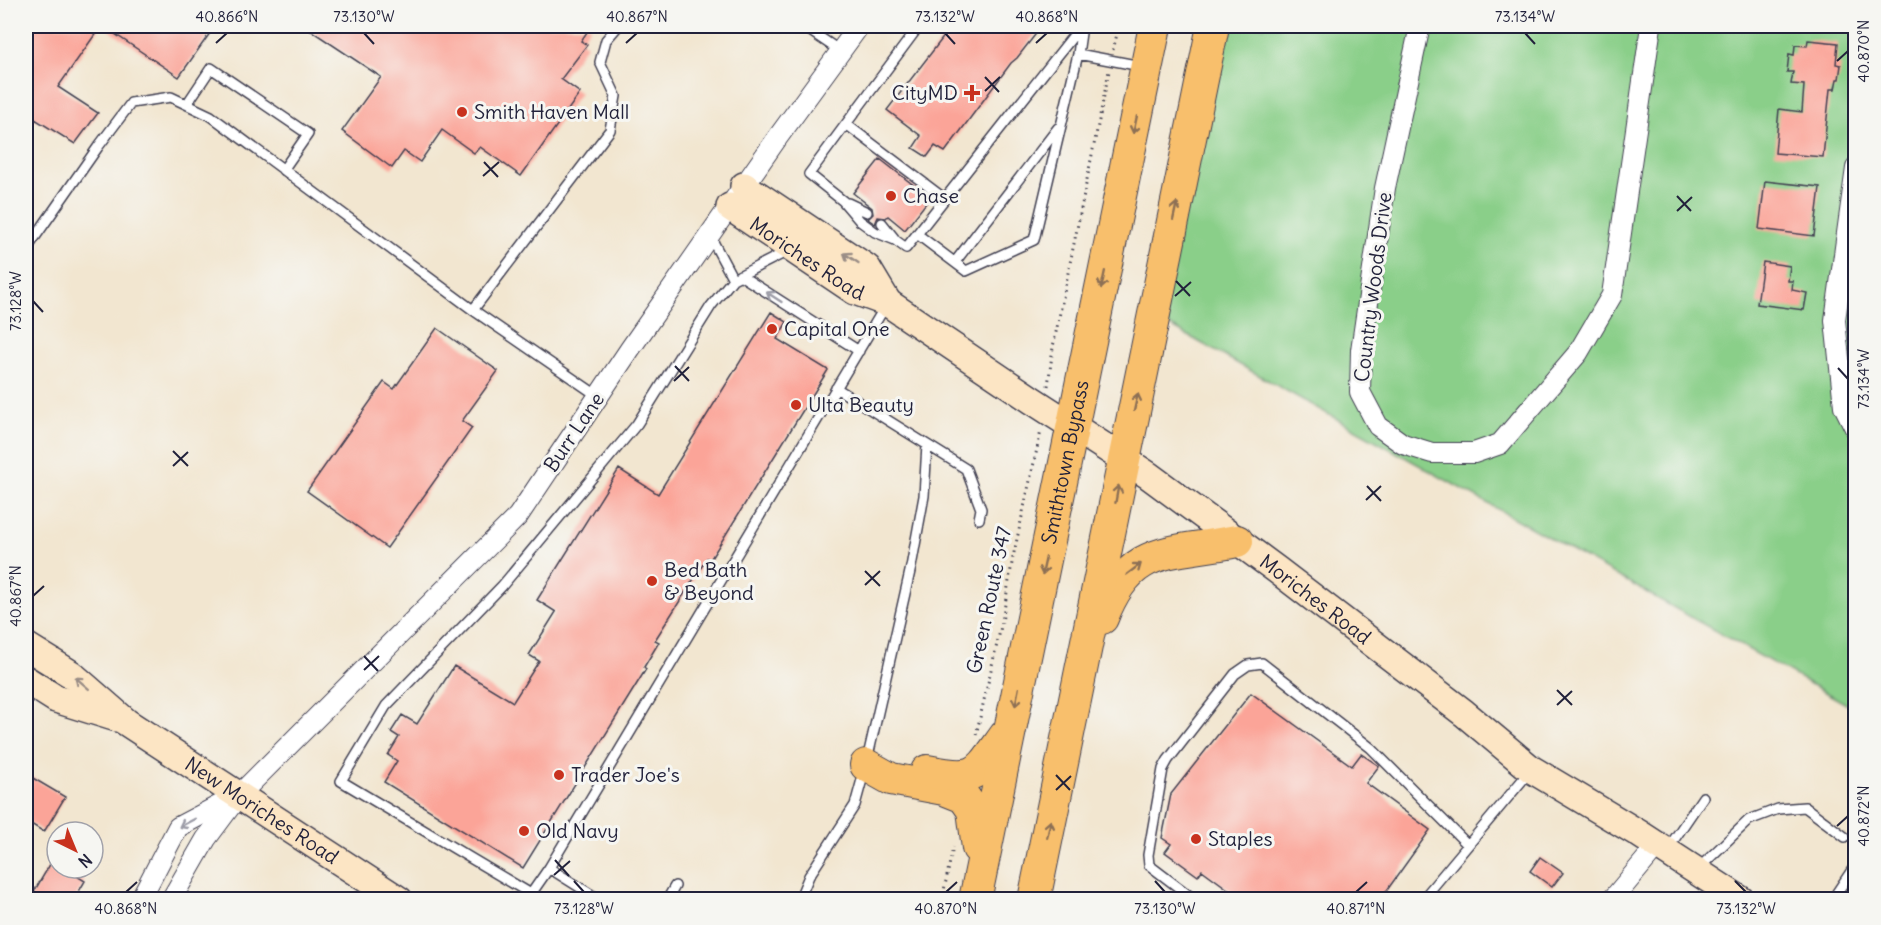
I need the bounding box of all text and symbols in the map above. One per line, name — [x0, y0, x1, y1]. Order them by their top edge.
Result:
text: 40.866°N — [196, 7, 258, 26]
text: 73.130°W — [333, 7, 395, 26]
text: 40.867°N — [606, 7, 668, 26]
text: 73.132°W — [915, 7, 975, 26]
text: 40.868°N — [1016, 7, 1078, 26]
text: 73.134°W — [1495, 7, 1555, 26]
text: 40.870°N — [1854, 20, 1873, 82]
place label: CityMD — [892, 80, 958, 105]
marker: CityMD — [963, 84, 981, 102]
place label: Smith Haven Mall — [474, 99, 629, 124]
marker: Smith Haven Mall — [455, 105, 469, 119]
one-way arrow — [1128, 115, 1140, 134]
place label: Chase — [903, 183, 959, 208]
marker: Chase — [884, 189, 898, 203]
street label: Country Woods Drive — [1348, 191, 1397, 383]
one-way arrow — [1170, 202, 1181, 221]
street label: Moriches Road — [745, 211, 868, 305]
one-way arrow — [844, 252, 860, 264]
text: 73.128°W — [6, 271, 25, 331]
one-way arrow — [1096, 271, 1108, 290]
one-way arrow — [766, 290, 783, 302]
place label: Capital One — [784, 316, 890, 341]
marker: Capital One — [765, 322, 779, 336]
text: 73.134°W — [1854, 349, 1873, 409]
street label: Smithtown Bypass — [1036, 378, 1094, 546]
street label: Burr Lane — [538, 387, 609, 476]
place label: Ulta Beauty — [808, 392, 914, 417]
one-way arrow — [1131, 393, 1142, 412]
marker: Ulta Beauty — [789, 398, 803, 412]
one-way arrow — [1112, 485, 1123, 505]
street label: Green Route 347 — [961, 524, 1016, 676]
street label: Moriches Road — [1255, 549, 1376, 650]
one-way arrow — [1038, 556, 1049, 575]
place label: Bed Bath & Beyond — [664, 557, 754, 605]
one-way arrow — [1126, 562, 1142, 575]
text: 40.867°N — [6, 565, 25, 627]
marker: Bed Bath & Beyond — [645, 574, 659, 588]
one-way arrow — [75, 676, 90, 690]
one-way arrow — [1011, 687, 1022, 706]
street label: New Moriches Road — [180, 751, 344, 869]
place label: Trader Joe's — [571, 762, 680, 787]
marker: Trader Joe's — [552, 768, 566, 782]
text: 40.872°N — [1854, 785, 1873, 847]
one-way arrow — [178, 818, 196, 829]
place label: Old Navy — [536, 818, 619, 843]
north arrow — [45, 820, 105, 880]
one-way arrow — [1043, 820, 1055, 839]
marker: Old Navy — [517, 824, 531, 838]
place label: Staples — [1208, 826, 1273, 851]
marker: Staples — [1189, 832, 1203, 846]
text: N — [74, 850, 96, 872]
text: 40.868°N — [95, 899, 157, 918]
text: 73.128°W — [554, 899, 614, 918]
text: 40.870°N — [915, 899, 977, 918]
text: 73.130°W — [1134, 899, 1196, 918]
text: 40.871°N — [1327, 899, 1385, 918]
text: 73.132°W — [1716, 899, 1776, 918]

